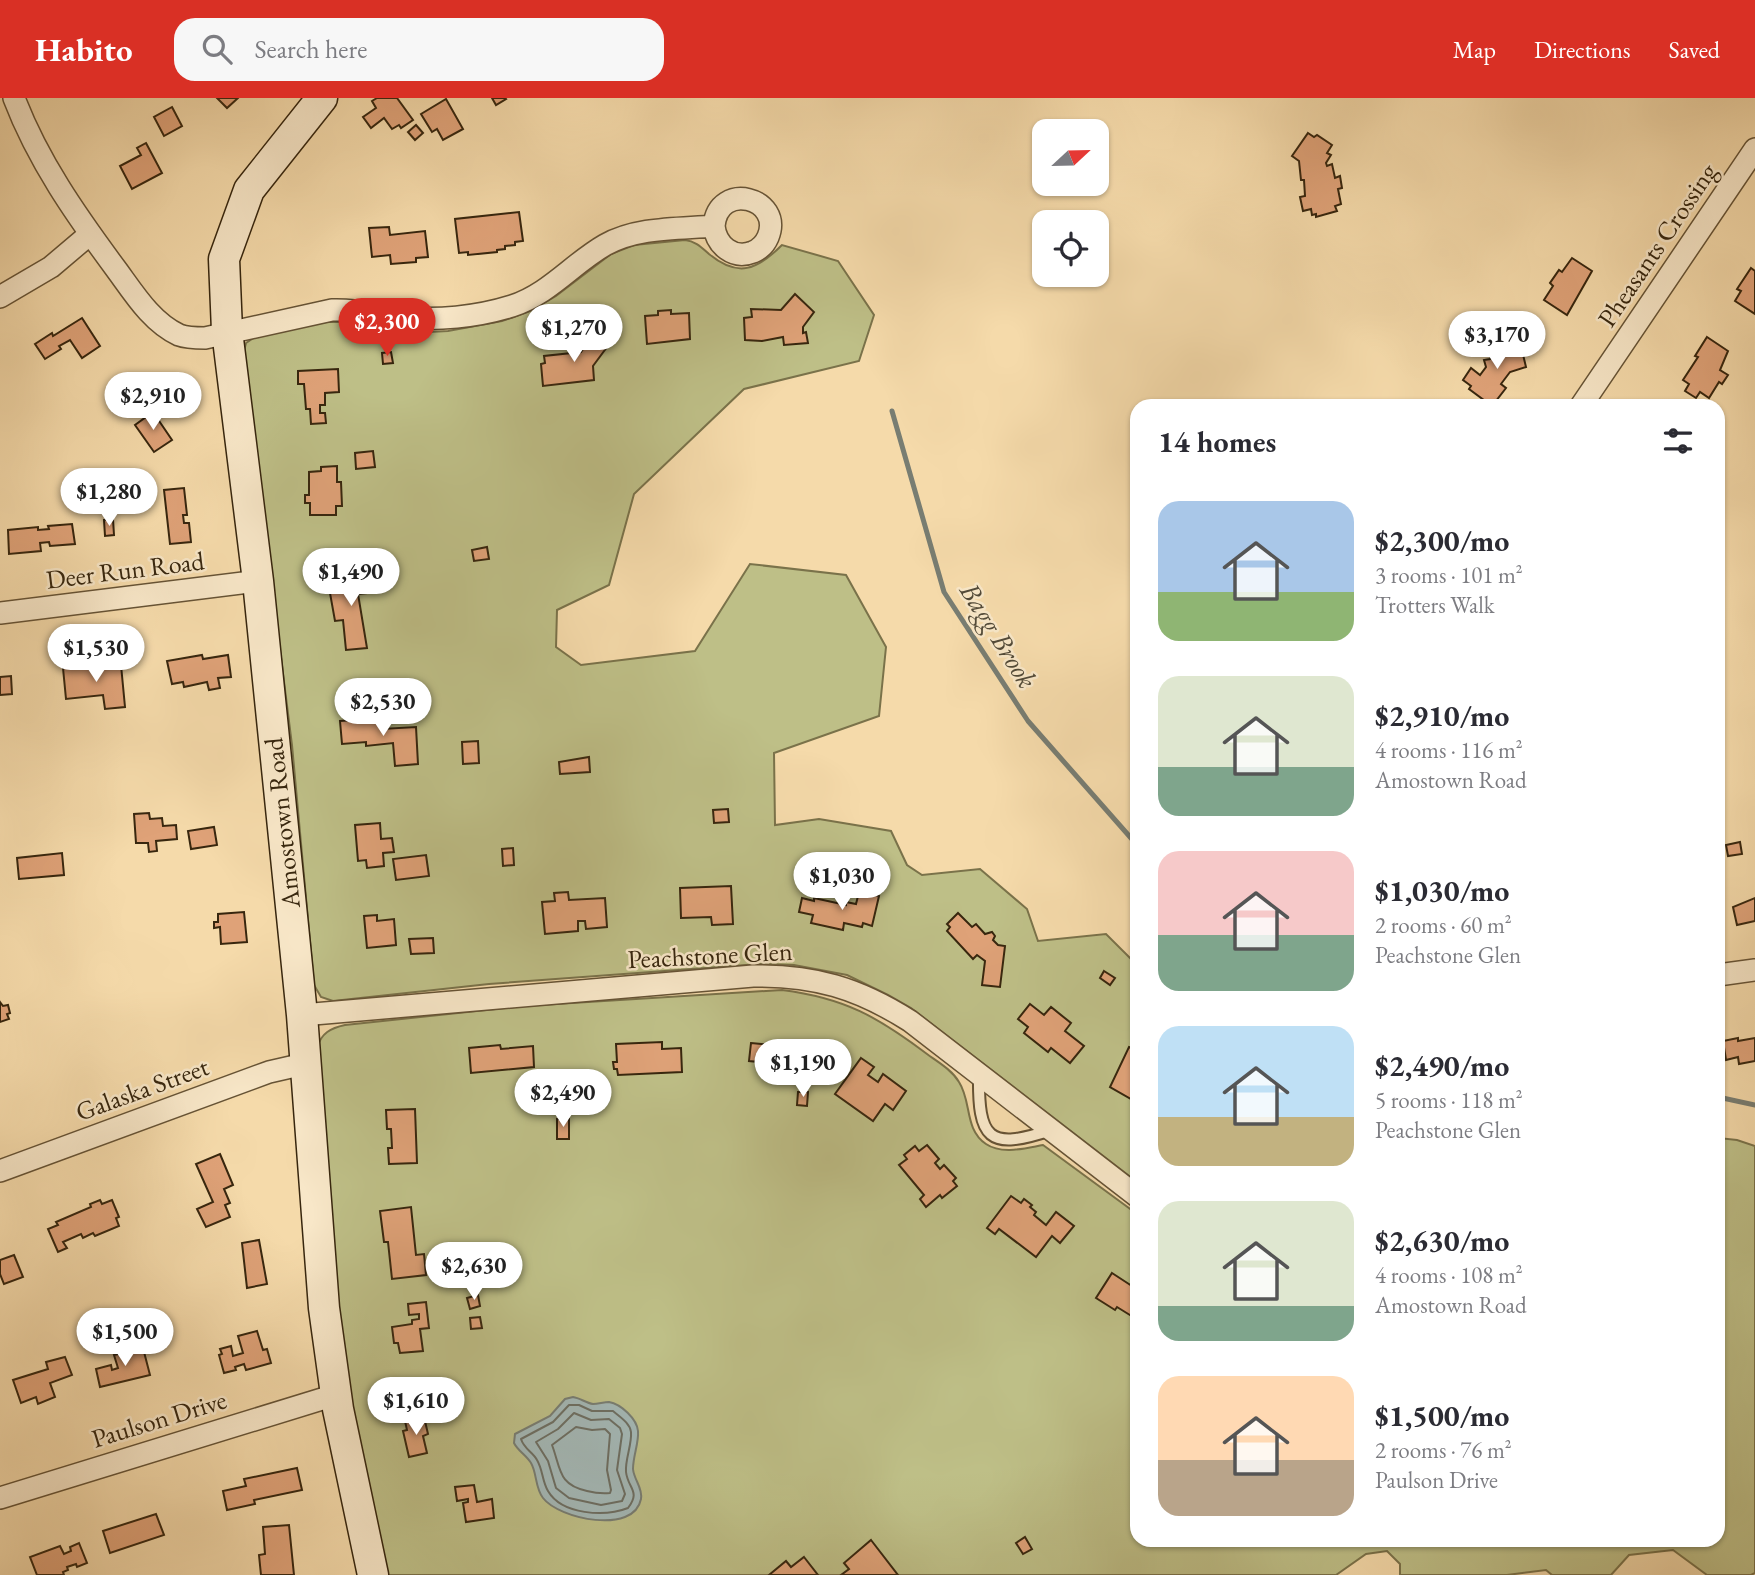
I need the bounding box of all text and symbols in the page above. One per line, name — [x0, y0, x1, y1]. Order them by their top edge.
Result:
search box — [174, 18, 664, 81]
text: Habito — [35, 28, 132, 71]
icon: search — [198, 30, 236, 68]
text: Search here — [254, 32, 367, 66]
text: Map — [1453, 34, 1496, 65]
text: Directions — [1534, 34, 1631, 65]
text: Saved — [1669, 34, 1720, 65]
north arrow — [1032, 119, 1110, 196]
map controls — [1032, 119, 1109, 287]
street label: Pheasants Crossing — [1590, 156, 1725, 334]
button: locate — [1032, 210, 1109, 287]
pin: $2,300 — [330, 299, 444, 358]
pin: $1,270 — [517, 304, 631, 364]
text: $2,300 — [355, 306, 419, 336]
text: $1,270 — [542, 312, 606, 342]
pin: $3,170 — [1440, 312, 1554, 371]
text: $3,170 — [1465, 319, 1529, 349]
pin: $2,910 — [96, 372, 210, 432]
text: $2,910 — [121, 380, 185, 410]
text: 14 homes — [1158, 422, 1276, 461]
icon: filters — [1659, 422, 1697, 460]
pin: $1,280 — [52, 468, 166, 528]
text: $1,280 — [77, 476, 141, 506]
text: $2,300/mo — [1375, 521, 1509, 560]
icon: home — [1214, 529, 1298, 613]
street label: Deer Run Road — [44, 543, 207, 597]
pin: $1,490 — [294, 548, 408, 608]
text: $1,490 — [319, 556, 383, 586]
text: 3 rooms · 101 m² — [1375, 560, 1523, 590]
water label: Bagg Brook — [952, 574, 1046, 695]
text: Trotters Walk — [1375, 590, 1495, 620]
pin: $1,530 — [39, 624, 153, 684]
text: $1,530 — [64, 632, 128, 662]
pin: $2,530 — [326, 678, 440, 738]
text: $2,530 — [351, 686, 415, 716]
text: $2,910/mo — [1375, 696, 1509, 735]
icon: home — [1214, 704, 1298, 788]
street label: Amostown Road — [256, 735, 308, 911]
text: 4 rooms · 116 m² — [1375, 735, 1523, 765]
text: Amostown Road — [1375, 765, 1527, 795]
pin: $1,030 — [785, 852, 899, 912]
text: $1,030 — [810, 860, 874, 890]
text: $1,030/mo — [1375, 871, 1509, 910]
icon: home — [1214, 879, 1298, 963]
text: 2 rooms · 60 m² — [1375, 910, 1512, 940]
street label: Peachstone Glen — [627, 934, 794, 976]
text: Peachstone Glen — [1375, 940, 1521, 970]
pin: $1,190 — [746, 1040, 860, 1099]
text: $2,490/mo — [1375, 1046, 1509, 1085]
text: $1,190 — [771, 1047, 835, 1077]
street label: Galaska Street — [71, 1049, 213, 1129]
icon: home — [1214, 1054, 1298, 1138]
pin: $2,490 — [506, 1070, 620, 1129]
text: $2,490 — [531, 1077, 595, 1107]
text: 5 rooms · 118 m² — [1375, 1085, 1523, 1115]
text: Peachstone Glen — [1375, 1115, 1521, 1145]
text: $2,630/mo — [1375, 1221, 1509, 1260]
icon: home — [1214, 1229, 1298, 1313]
pin: $2,630 — [417, 1242, 531, 1302]
text: $2,630 — [442, 1250, 506, 1280]
text: 4 rooms · 108 m² — [1375, 1260, 1523, 1290]
text: Amostown Road — [1375, 1290, 1527, 1320]
pin: $1,500 — [68, 1308, 182, 1368]
text: $1,500 — [93, 1316, 157, 1346]
pin: $1,610 — [359, 1378, 473, 1437]
street label: Paulson Drive — [88, 1382, 230, 1456]
text: $1,610 — [384, 1385, 448, 1415]
text: $1,500/mo — [1375, 1396, 1509, 1435]
icon: home — [1214, 1404, 1298, 1488]
text: 2 rooms · 76 m² — [1375, 1435, 1512, 1465]
text: Paulson Drive — [1375, 1465, 1498, 1495]

